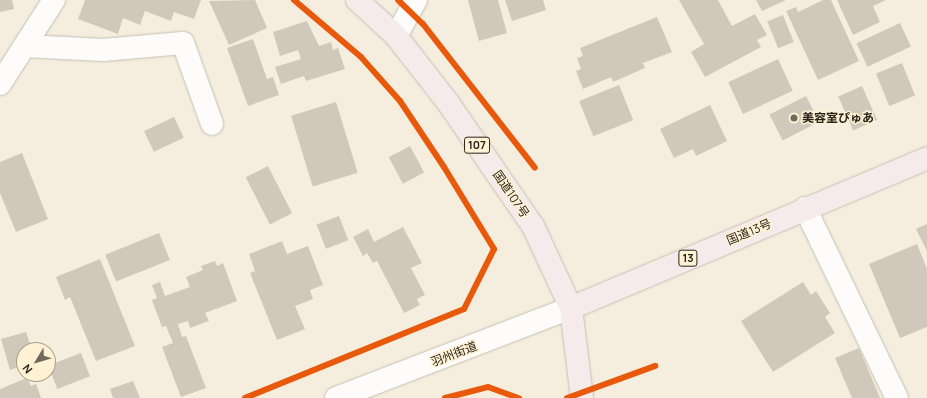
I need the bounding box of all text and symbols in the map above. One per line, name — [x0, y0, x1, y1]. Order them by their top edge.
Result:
place label: 美容室ぴゅあ — [802, 111, 874, 125]
marker: 美容室ぴゅあ — [789, 113, 799, 123]
road number: 107 — [464, 136, 490, 154]
street label: 国道107号 — [490, 168, 532, 220]
street label: 国道13号 — [724, 216, 774, 248]
road number: 13 — [678, 249, 698, 267]
street label: 羽州街道 — [429, 339, 479, 369]
north arrow — [16, 342, 56, 382]
text: N — [19, 361, 35, 377]

